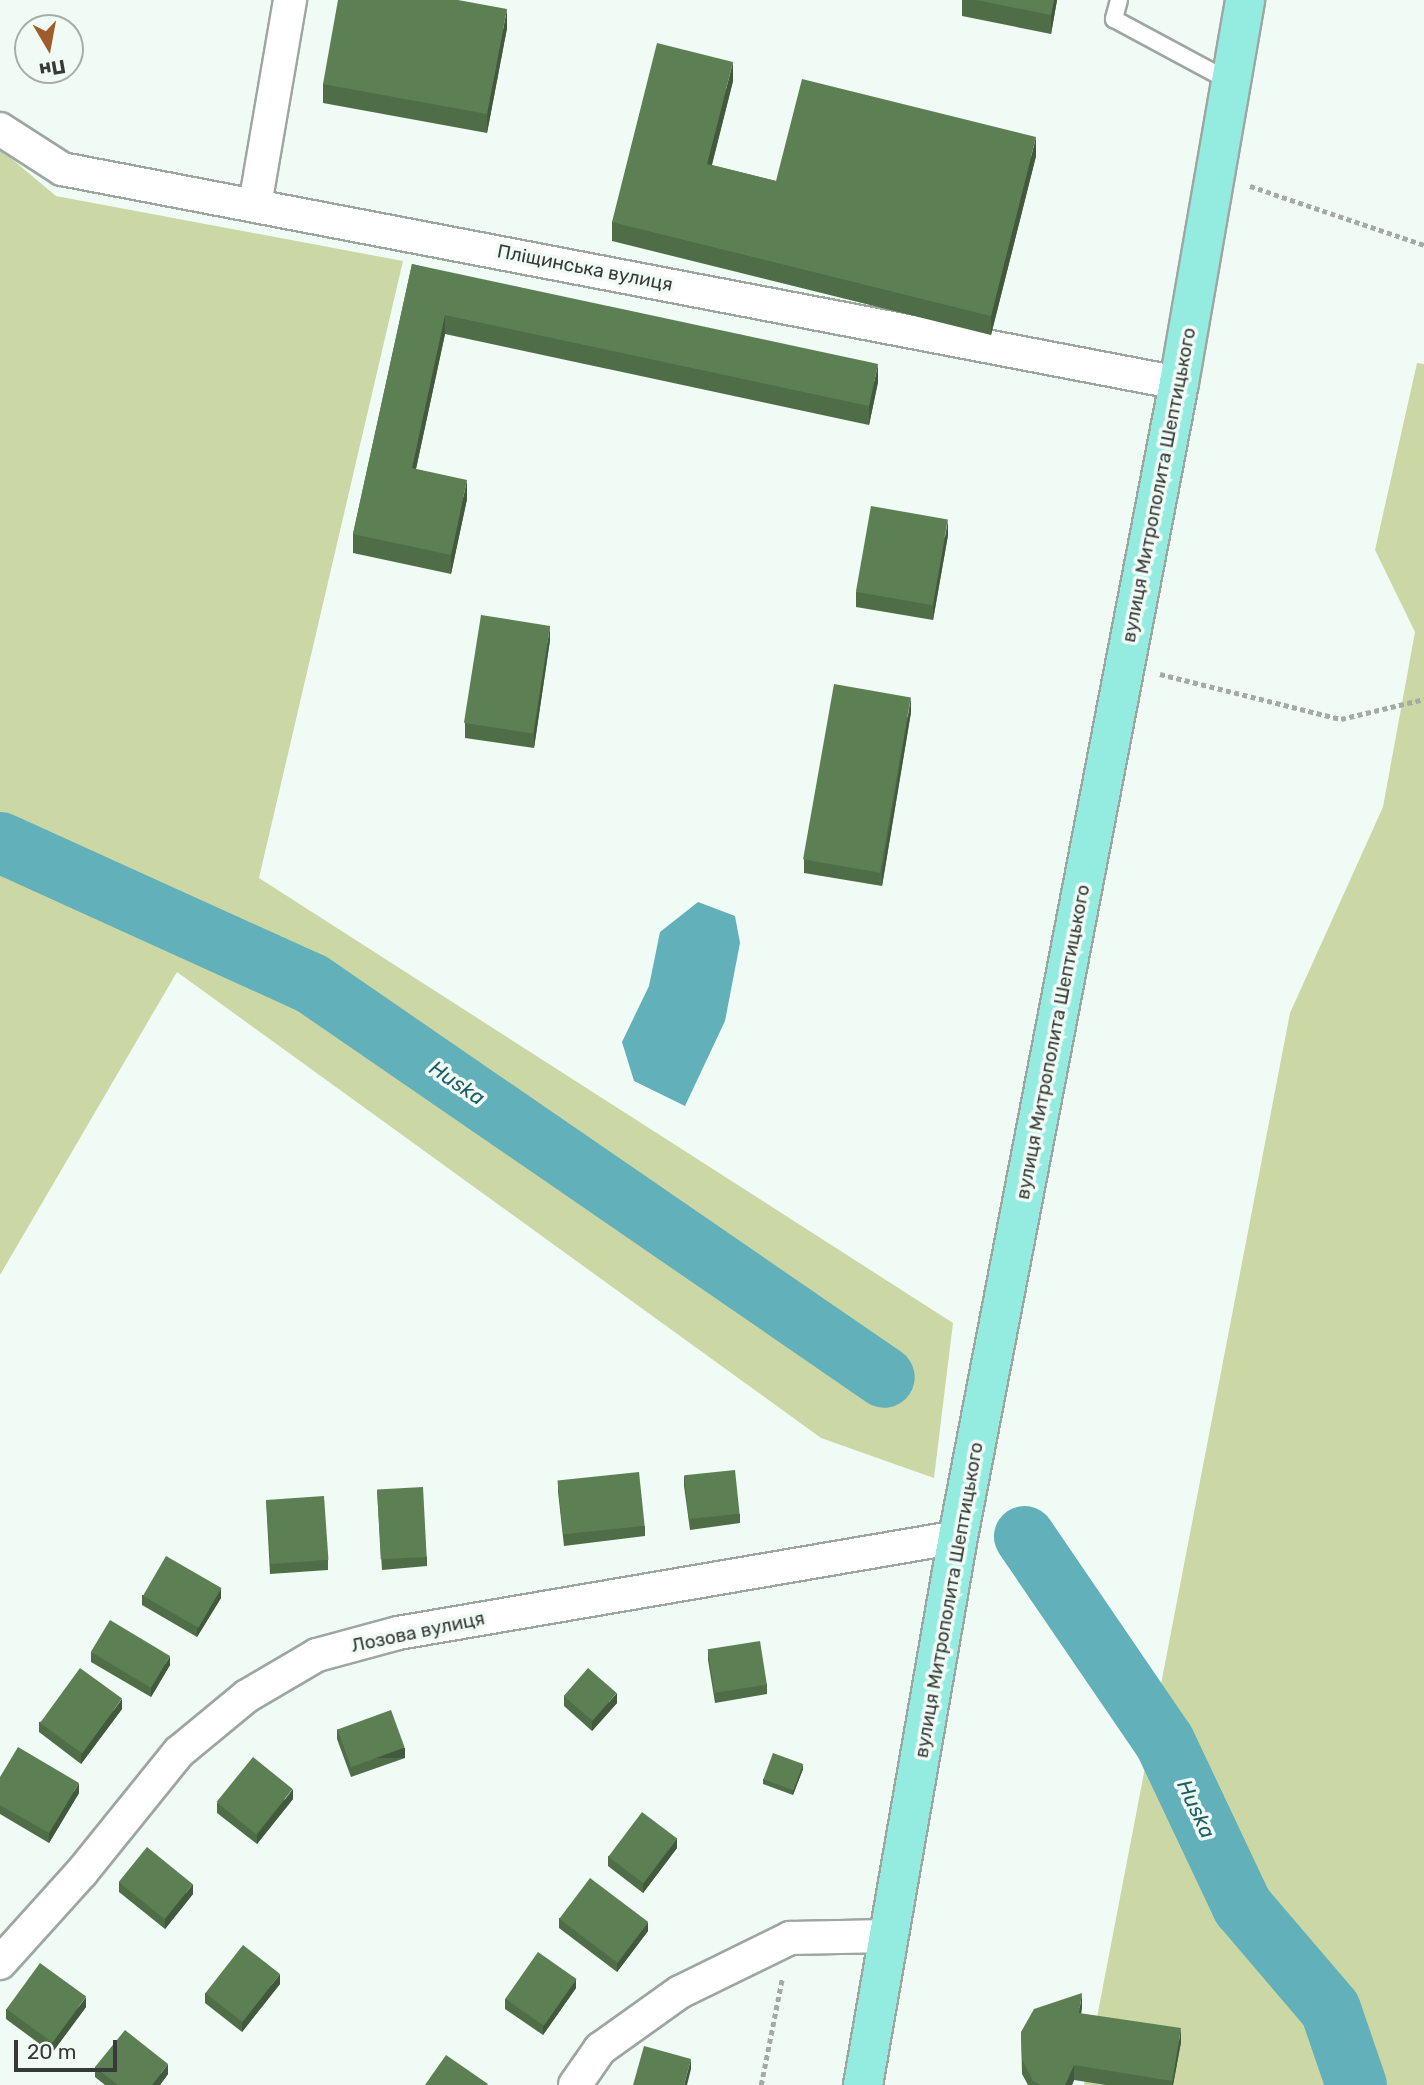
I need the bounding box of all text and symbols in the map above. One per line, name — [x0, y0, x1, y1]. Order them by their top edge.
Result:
north arrow — [14, 14, 84, 84]
text: Пн — [37, 55, 67, 82]
street label: Пліщинська вулиця — [495, 240, 675, 296]
street label: вулиця Митрополита Шептицького — [1117, 326, 1201, 644]
street label: вулиця Митрополита Шептицького — [1011, 883, 1095, 1201]
water label: Huska — [424, 1055, 490, 1111]
street label: вулиця Митрополита Шептицького — [910, 1440, 988, 1760]
street label: Лозова вулиця — [349, 1607, 487, 1657]
water label: Huska — [1172, 1776, 1220, 1842]
scale bar — [18, 2025, 121, 2070]
text: 20 m — [27, 2039, 76, 2064]

